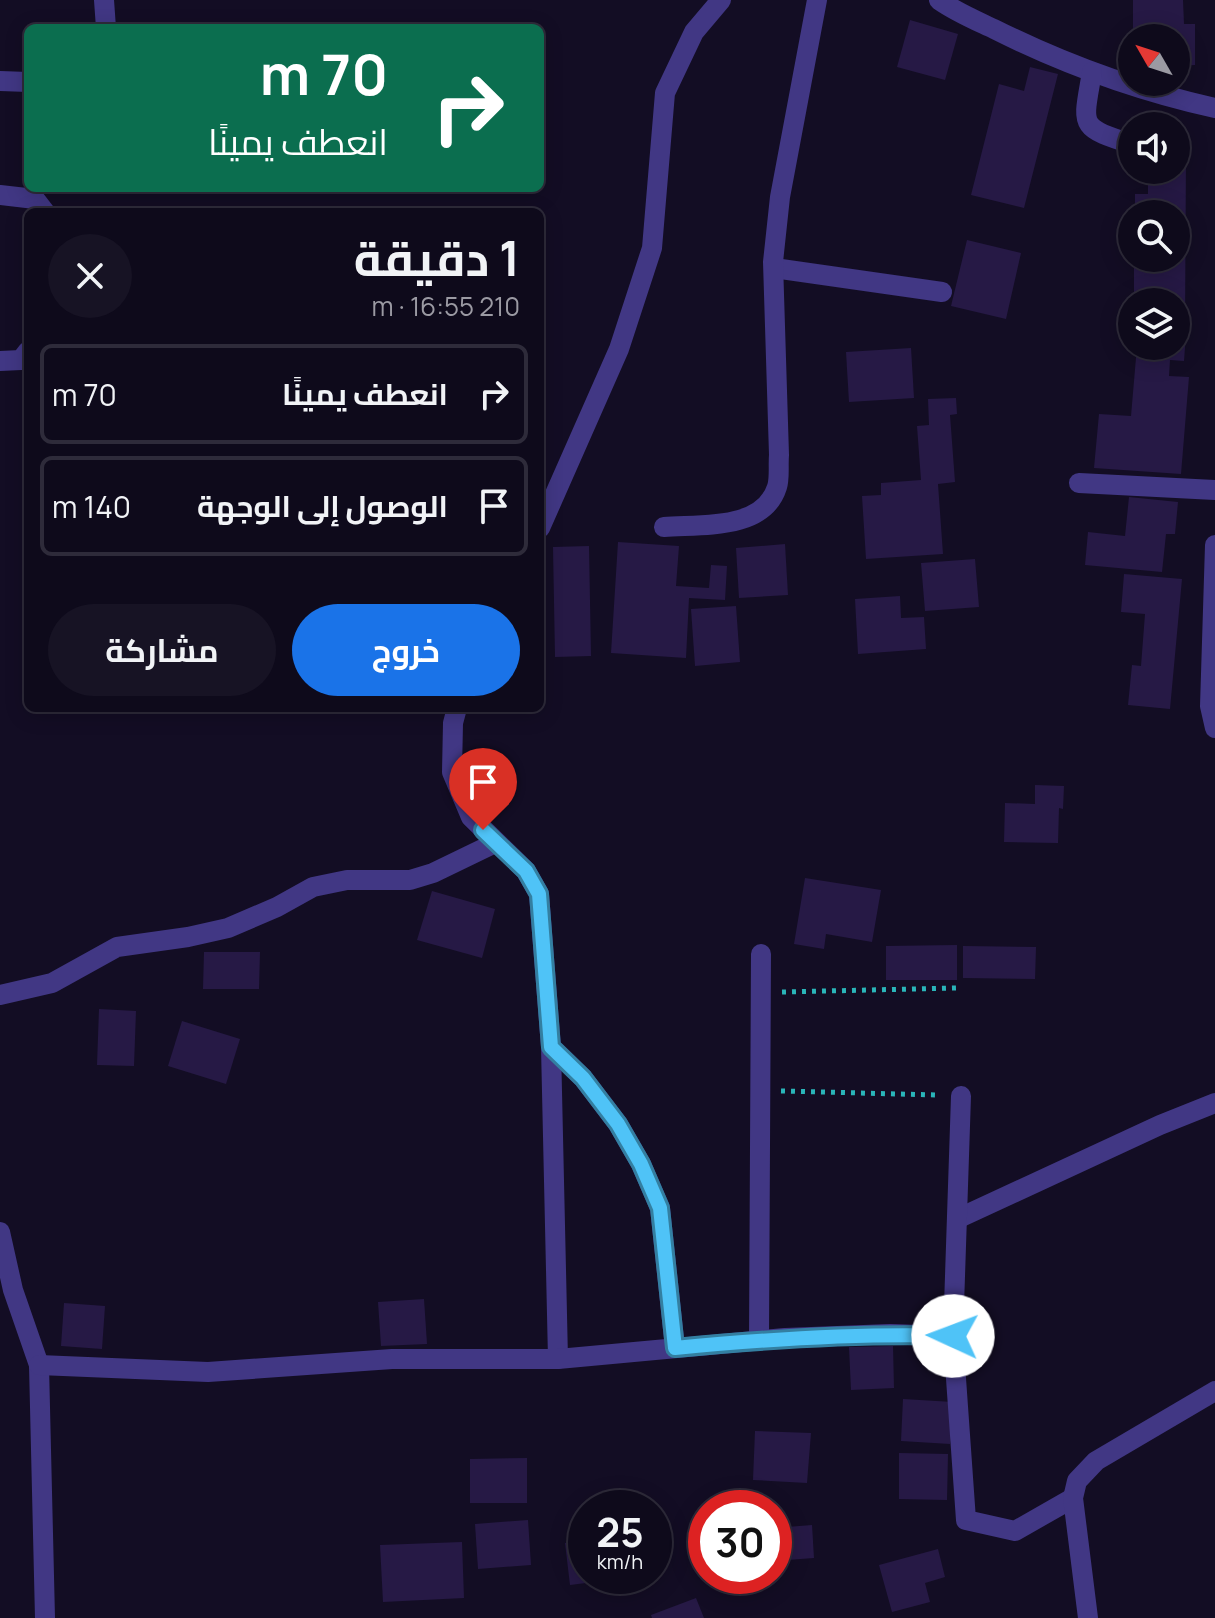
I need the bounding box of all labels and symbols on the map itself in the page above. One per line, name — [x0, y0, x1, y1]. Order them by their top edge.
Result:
north arrow — [1118, 24, 1190, 96]
pin — [449, 748, 517, 830]
position arrow — [911, 1294, 995, 1378]
speed limit sign: 30 — [688, 1490, 792, 1594]

